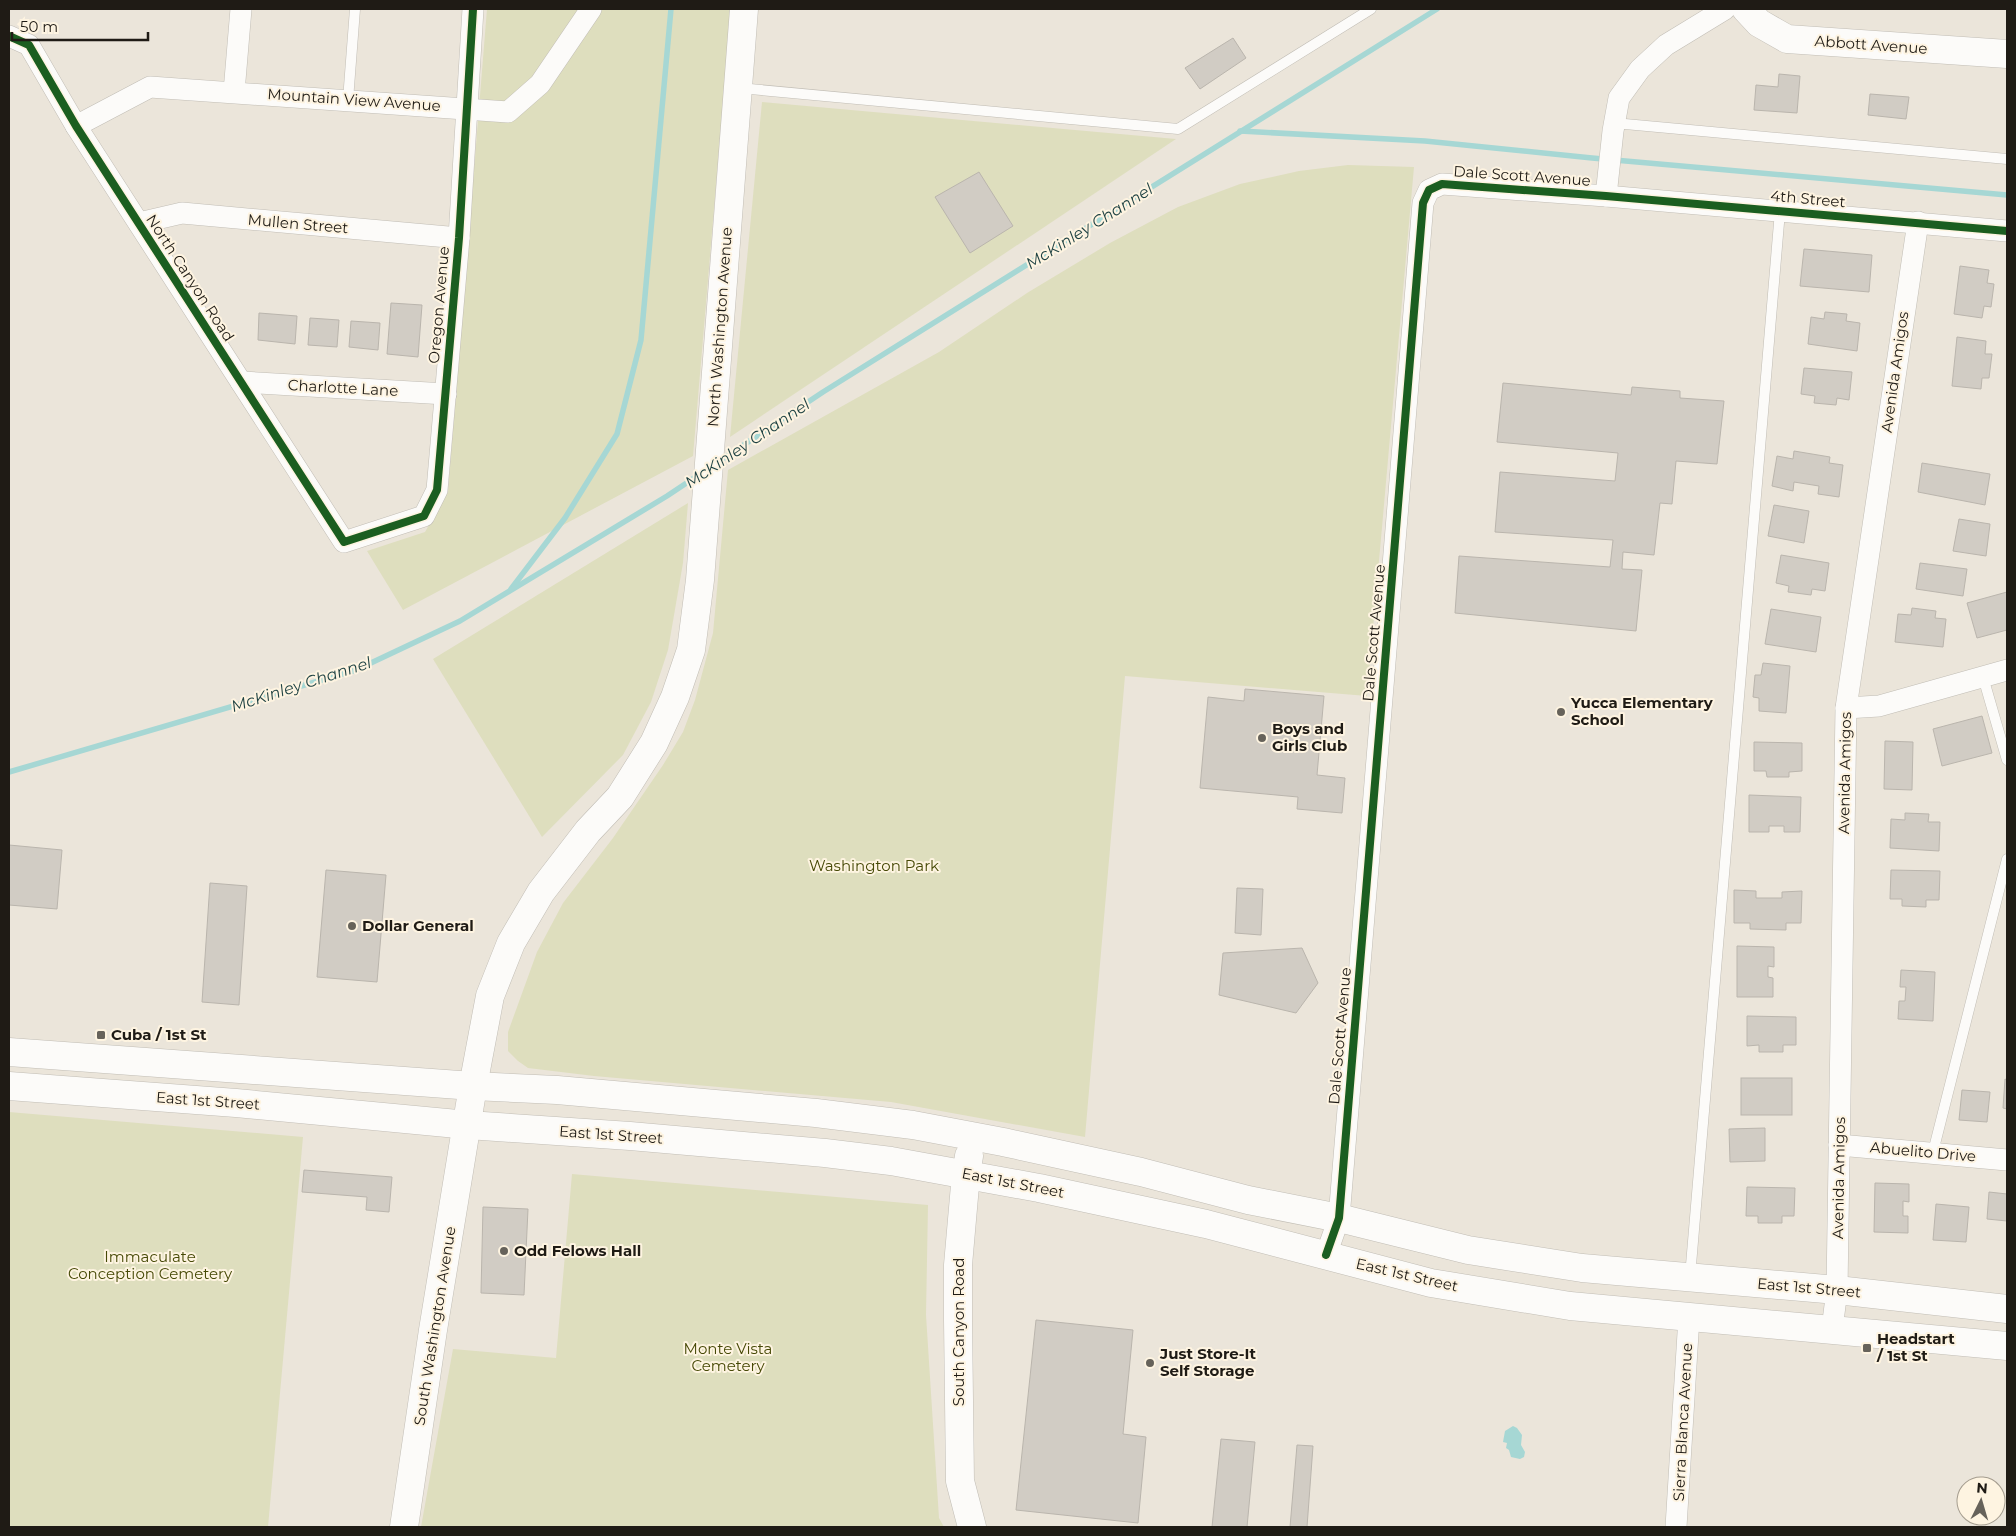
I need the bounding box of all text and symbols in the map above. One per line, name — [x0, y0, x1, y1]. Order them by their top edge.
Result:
scale bar — [12, 10, 149, 42]
text: 50 m — [20, 17, 58, 36]
street label: Abbott Avenue — [1814, 31, 1928, 58]
street label: Mountain View Avenue — [267, 84, 441, 115]
street label: Dale Scott Avenue — [1453, 161, 1591, 190]
water label: McKinley Channel — [1022, 179, 1157, 273]
street label: 4th Street — [1770, 186, 1846, 211]
street label: Mullen Street — [247, 210, 349, 237]
street label: North Canyon Road — [142, 211, 239, 345]
street label: North Washington Avenue — [703, 226, 736, 428]
street label: Oregon Avenue — [424, 245, 453, 364]
street label: Avenida Amigos — [1877, 310, 1912, 434]
street label: Charlotte Lane — [287, 375, 399, 400]
water label: McKinley Channel — [681, 394, 814, 492]
street label: Dale Scott Avenue — [1358, 564, 1389, 702]
water label: McKinley Channel — [229, 653, 374, 716]
place label: Yucca Elementary School — [1570, 693, 1714, 729]
marker: Yucca Elementary School — [1555, 706, 1567, 718]
street label: Avenida Amigos — [1834, 712, 1855, 834]
place label: Boys and Girls Club — [1272, 719, 1347, 755]
marker: Boys and Girls Club — [1256, 732, 1268, 744]
park label: Washington Park — [809, 856, 939, 875]
place label: Dollar General — [362, 916, 474, 935]
marker: Dollar General — [346, 920, 358, 932]
street label: Dale Scott Avenue — [1324, 967, 1355, 1105]
place label: Cuba / 1st St — [111, 1025, 207, 1044]
marker: Cuba / 1st St — [95, 1029, 107, 1041]
street label: East 1st Street — [155, 1087, 261, 1114]
street label: Avenida Amigos — [1828, 1117, 1849, 1239]
street label: East 1st Street — [558, 1121, 664, 1148]
street label: Abuelito Drive — [1869, 1137, 1977, 1166]
street label: East 1st Street — [960, 1163, 1066, 1202]
street label: South Washington Avenue — [409, 1225, 460, 1427]
place label: Odd Felows Hall — [514, 1241, 641, 1260]
marker: Odd Felows Hall — [498, 1245, 510, 1257]
park label: Immaculate Conception Cemetery — [68, 1247, 233, 1283]
street label: East 1st Street — [1354, 1254, 1460, 1295]
street label: South Canyon Road — [949, 1258, 968, 1406]
street label: East 1st Street — [1756, 1273, 1862, 1302]
place label: Headstart / 1st St — [1876, 1329, 1955, 1365]
park label: Monte Vista Cemetery — [684, 1339, 772, 1375]
street label: Sierra Blanca Avenue — [1669, 1342, 1696, 1502]
marker: Headstart / 1st St — [1861, 1342, 1873, 1354]
place label: Just Store-It Self Storage — [1159, 1344, 1257, 1380]
marker: Just Store-It Self Storage — [1144, 1357, 1156, 1369]
north arrow — [1956, 1476, 2006, 1526]
text: N — [1976, 1479, 1989, 1498]

